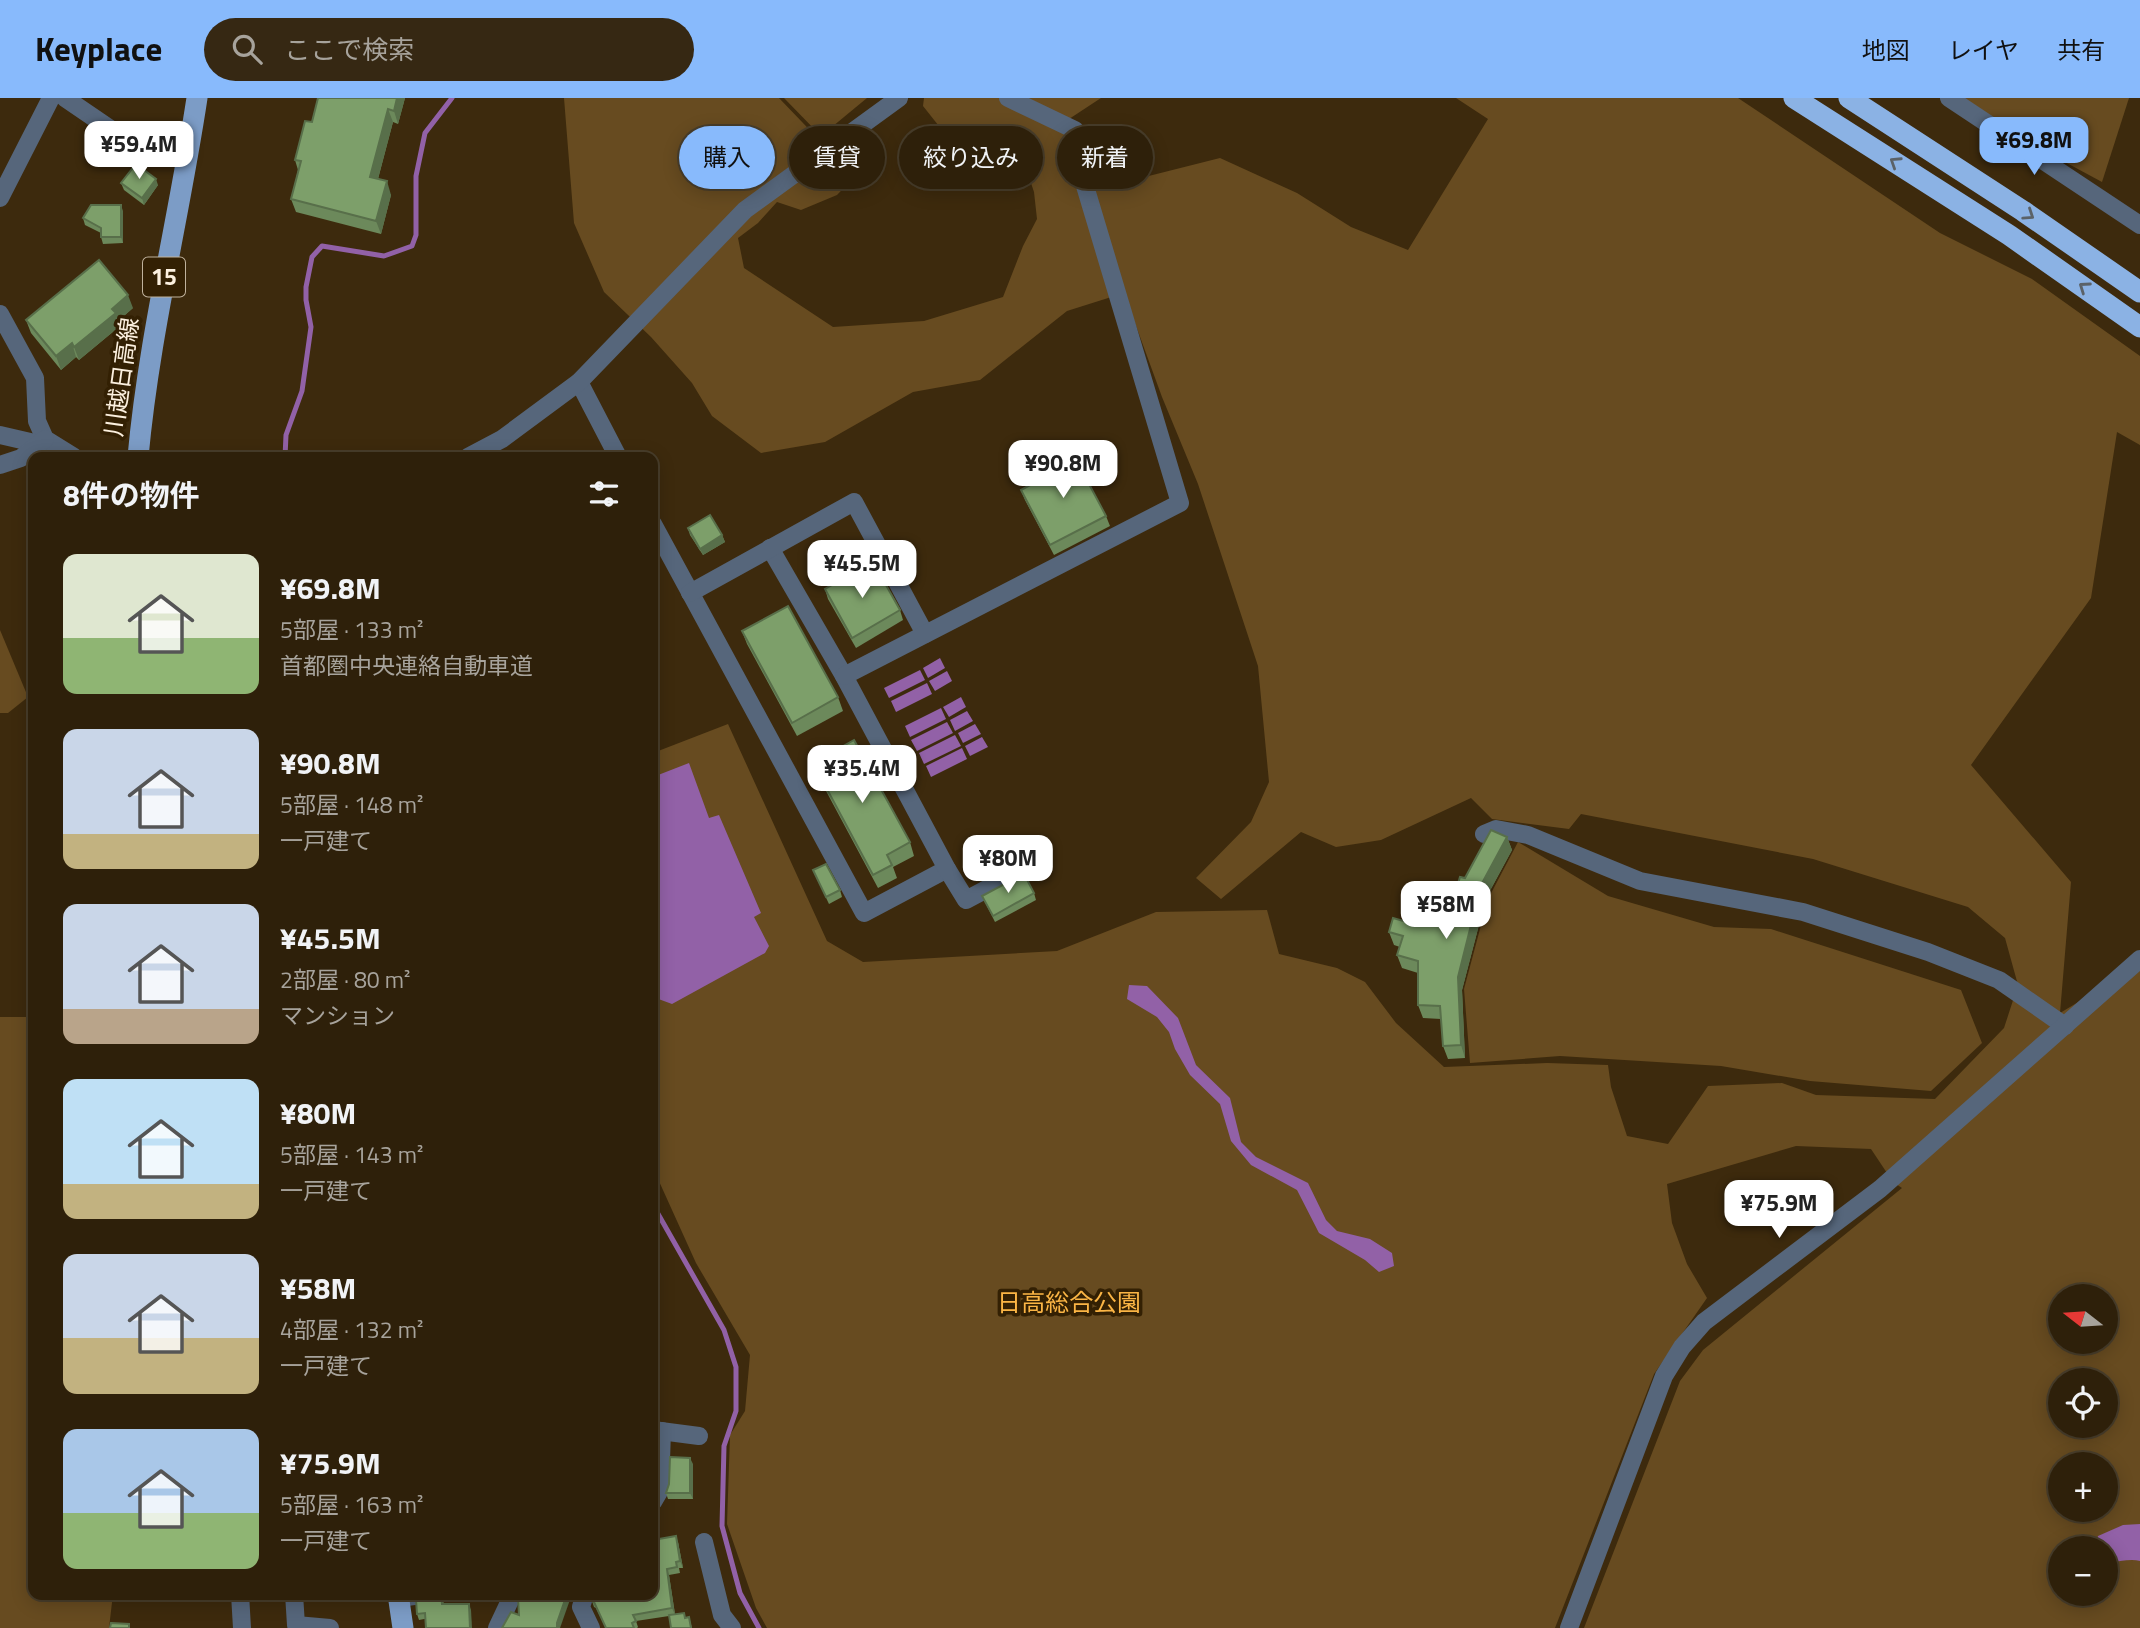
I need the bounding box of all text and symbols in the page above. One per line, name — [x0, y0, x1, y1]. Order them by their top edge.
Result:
search box — [204, 18, 694, 81]
text: Keyplace — [35, 24, 162, 74]
icon: search — [228, 30, 266, 68]
text: ここで検索 — [284, 30, 414, 69]
text: 地図 — [1862, 32, 1910, 68]
text: レイヤ — [1948, 32, 2019, 68]
text: 共有 — [2057, 32, 2105, 68]
pin: ¥69.8M — [1977, 118, 2091, 177]
pin: ¥59.4M — [82, 122, 196, 181]
text: ¥69.8M — [1995, 122, 2073, 157]
text: ¥59.4M — [100, 126, 178, 161]
chip: 購入 — [679, 126, 775, 189]
chip: 賃貸 — [789, 126, 885, 189]
chip: 絞り込み — [899, 126, 1043, 189]
chip: 新着 — [1057, 126, 1153, 189]
one-way arrow — [1889, 157, 1902, 170]
one-way arrow — [2021, 207, 2034, 220]
road number: 15 — [143, 258, 185, 296]
one-way arrow — [2079, 283, 2092, 296]
street label: 川越日高線 — [95, 315, 147, 439]
pin: ¥90.8M — [1006, 440, 1120, 500]
text: ¥90.8M — [1024, 445, 1102, 480]
text: 8件の物件 — [63, 472, 200, 518]
icon: filters — [585, 475, 623, 513]
pin: ¥45.5M — [805, 540, 919, 600]
text: ¥45.5M — [823, 545, 901, 580]
text: ¥69.8M — [280, 565, 381, 611]
icon: home — [119, 582, 203, 666]
text: 5部屋 · 133 m² — [280, 612, 423, 647]
text: 首都圏中央連絡自動車道 — [280, 648, 533, 683]
text: ¥90.8M — [280, 740, 381, 786]
pin: ¥35.4M — [805, 746, 919, 805]
text: ¥35.4M — [823, 750, 901, 785]
icon: home — [119, 757, 203, 841]
text: 5部屋 · 148 m² — [280, 787, 423, 822]
text: 一戸建て — [280, 823, 372, 858]
pin: ¥80M — [967, 836, 1049, 895]
text: ¥80M — [979, 840, 1037, 875]
pin: ¥58M — [1405, 882, 1487, 941]
text: ¥58M — [1417, 886, 1475, 921]
text: ¥45.5M — [280, 915, 381, 961]
icon: home — [119, 932, 203, 1016]
text: 2部屋 · 80 m² — [280, 962, 410, 997]
text: マンション — [280, 998, 395, 1033]
text: ¥80M — [280, 1090, 356, 1136]
icon: home — [119, 1107, 203, 1191]
text: 5部屋 · 143 m² — [280, 1137, 423, 1172]
text: 一戸建て — [280, 1173, 372, 1208]
pin: ¥75.9M — [1722, 1180, 1836, 1240]
text: ¥75.9M — [1740, 1185, 1818, 1220]
text: ¥58M — [280, 1265, 356, 1311]
icon: home — [119, 1282, 203, 1366]
park label: 日高総合公園 — [997, 1284, 1141, 1320]
north arrow — [2048, 1284, 2118, 1354]
map controls — [2048, 1284, 2118, 1606]
text: 4部屋 · 132 m² — [280, 1312, 423, 1347]
text: 一戸建て — [280, 1348, 372, 1383]
button: locate — [2048, 1368, 2118, 1438]
text: ¥75.9M — [280, 1440, 381, 1486]
button: + — [2048, 1452, 2118, 1522]
icon: home — [119, 1457, 203, 1541]
text: 5部屋 · 163 m² — [280, 1487, 423, 1522]
text: 一戸建て — [280, 1523, 372, 1558]
button: − — [2048, 1536, 2118, 1606]

